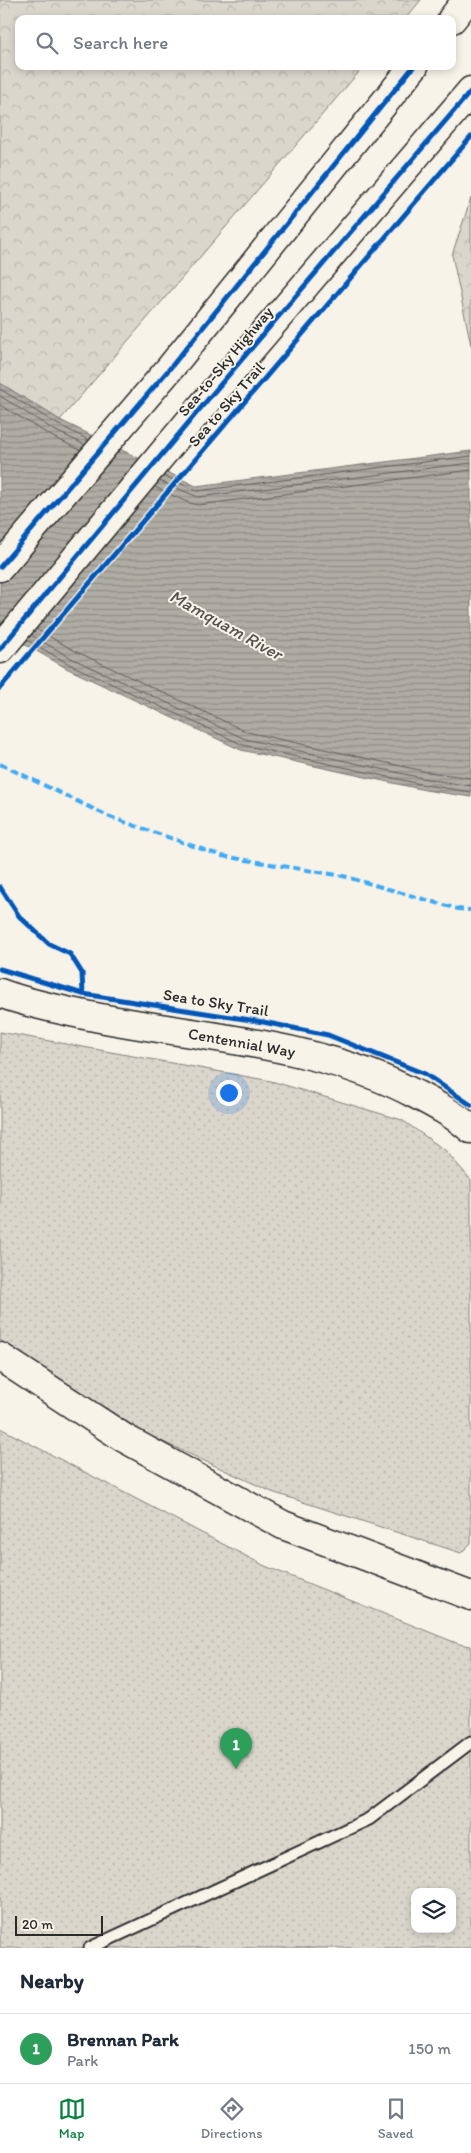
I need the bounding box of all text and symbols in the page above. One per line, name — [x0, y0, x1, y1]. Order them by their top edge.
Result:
search box — [15, 15, 456, 70]
icon: search — [33, 29, 61, 57]
text: Search here — [73, 31, 168, 54]
street label: Sea-to-Sky Highway — [174, 302, 277, 420]
street label: Sea to Sky Trail — [184, 358, 269, 451]
water label: Mamquam River — [166, 585, 288, 666]
street label: Sea to Sky Trail — [162, 985, 270, 1020]
street label: Centennial Way — [187, 1024, 297, 1061]
your location — [216, 1080, 242, 1106]
pin: 1 — [220, 1728, 252, 1769]
map controls — [411, 1888, 456, 1933]
button: layers — [411, 1888, 456, 1933]
scale bar — [15, 1913, 102, 1936]
text: 20 m — [22, 1916, 53, 1933]
text: Nearby — [20, 1968, 84, 1993]
text: Brennan Park — [67, 2028, 179, 2051]
text: 1 — [32, 2039, 40, 2058]
text: 150 m — [408, 2039, 451, 2058]
text: Park — [67, 2051, 98, 2070]
tab: Map — [58, 2095, 86, 2142]
tab: Directions — [201, 2095, 262, 2142]
tab: Saved — [378, 2095, 413, 2142]

